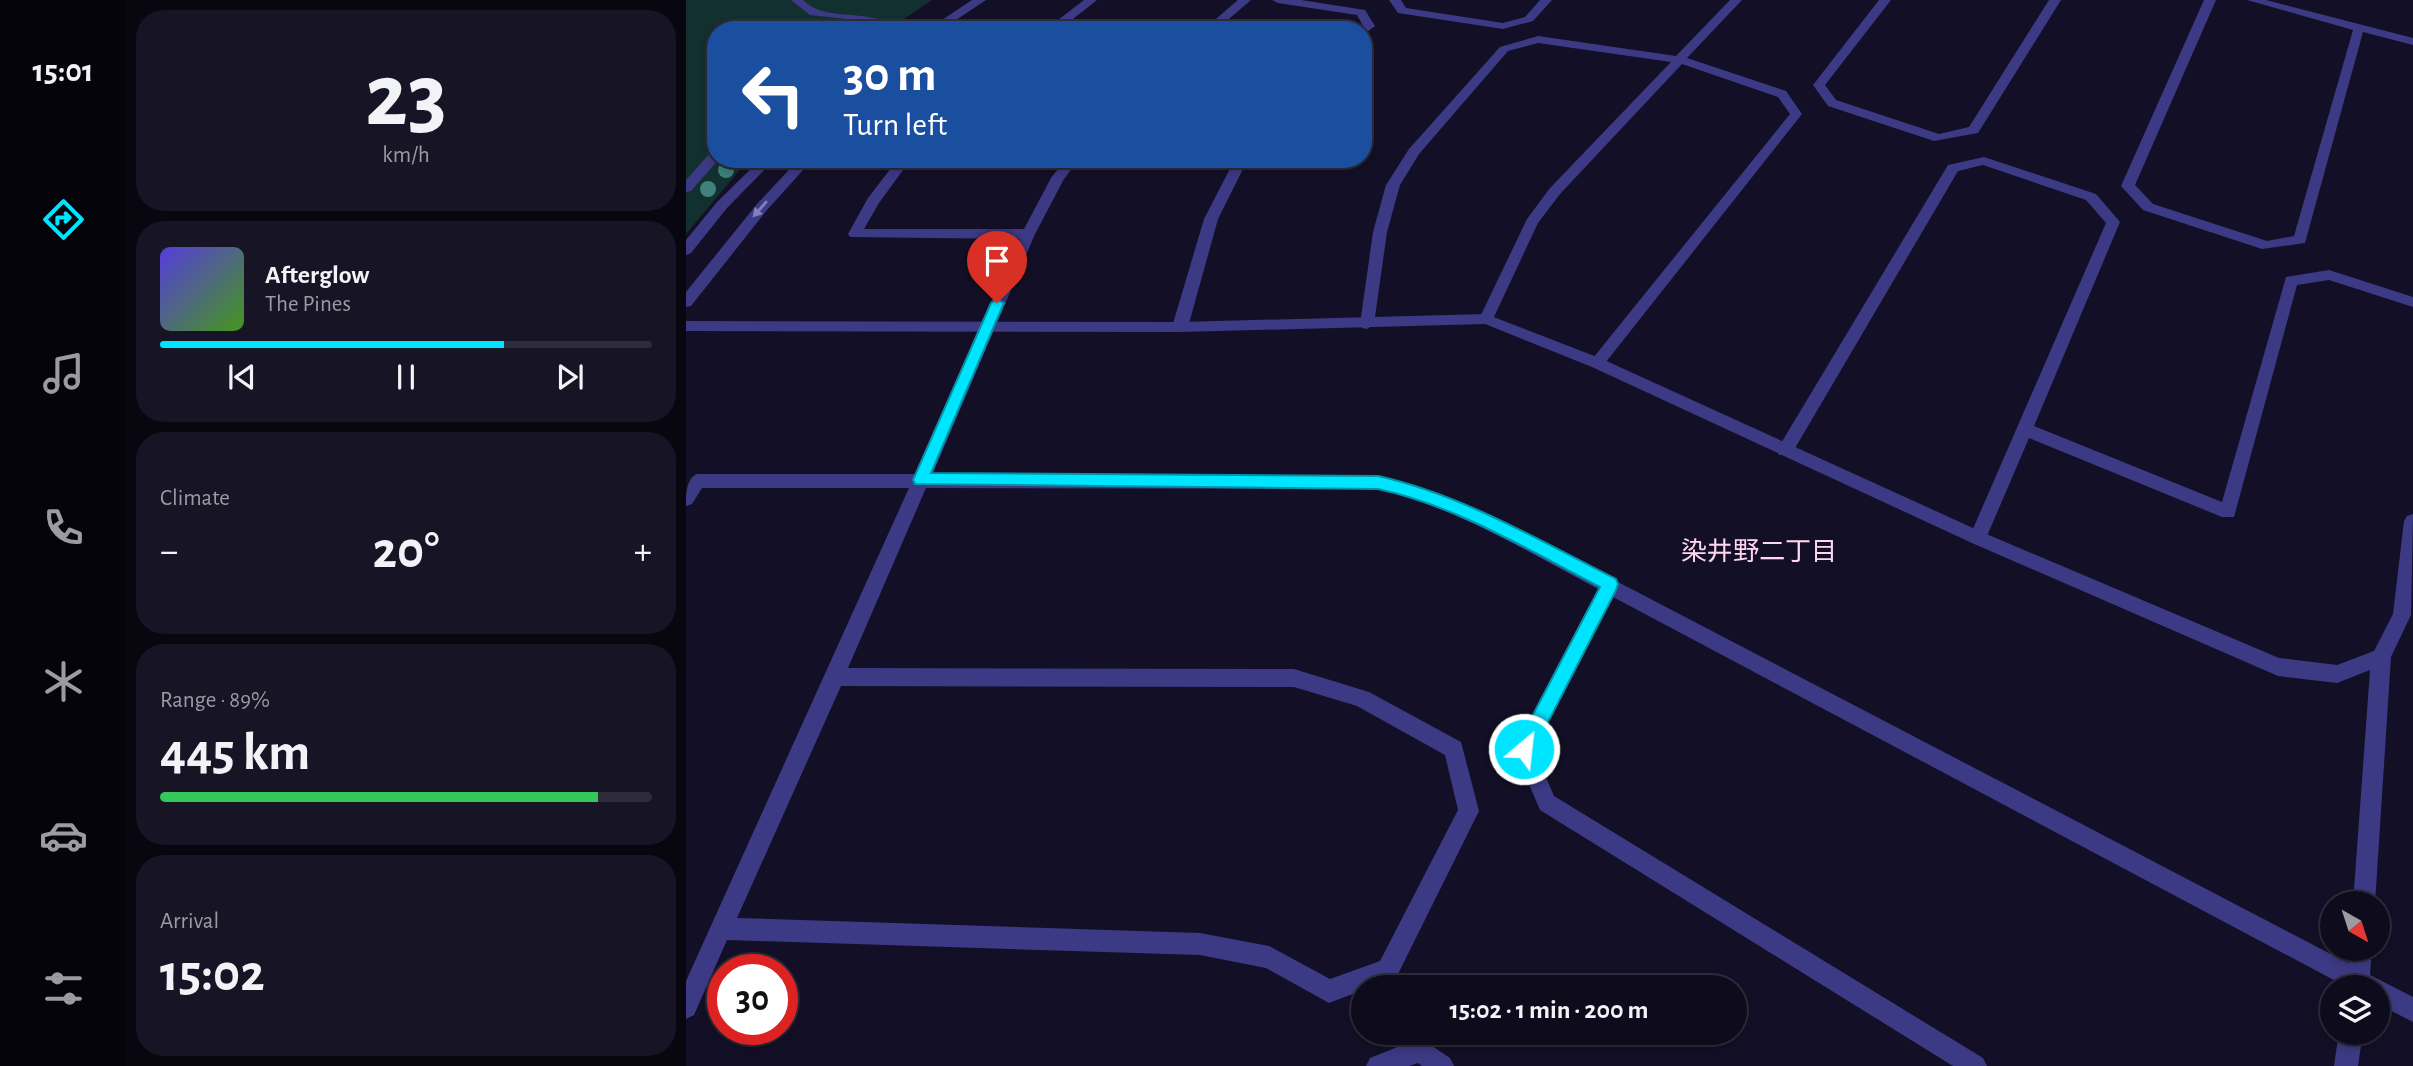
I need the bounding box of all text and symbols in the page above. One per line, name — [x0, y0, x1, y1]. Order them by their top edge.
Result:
icon: left — [728, 49, 819, 140]
text: 23 — [365, 51, 447, 142]
text: 30 m — [843, 51, 937, 100]
text: 15:01 — [33, 55, 93, 87]
text: Turn left — [843, 109, 947, 141]
text: km/h — [382, 144, 430, 167]
icon: directions — [39, 195, 88, 244]
one-way arrow — [752, 200, 768, 218]
pin — [967, 231, 1027, 303]
icon: arrive — [978, 242, 1016, 280]
text: Afterglow — [265, 262, 369, 288]
text: The Pines — [265, 293, 351, 316]
icon: music — [39, 349, 88, 398]
icon: previous — [223, 358, 261, 396]
icon: pause — [387, 358, 425, 396]
icon: next — [551, 358, 589, 396]
text: Climate — [160, 487, 230, 510]
icon: phone — [39, 503, 88, 552]
text: 20° — [373, 525, 439, 577]
text: − — [160, 533, 178, 571]
text: + — [634, 533, 652, 571]
district label: 染井野二丁目 — [1681, 538, 1837, 565]
icon: climate — [39, 657, 88, 706]
text: Range · 89% — [160, 689, 270, 712]
position arrow — [1487, 712, 1561, 786]
text: 445 km — [160, 727, 310, 779]
icon: car — [39, 811, 88, 860]
north arrow — [2320, 891, 2390, 961]
map controls — [2320, 891, 2390, 1045]
text: Arrival — [160, 910, 219, 933]
text: 15:02 — [160, 948, 265, 1000]
speed limit sign: 30 — [707, 954, 798, 1045]
icon: filters — [39, 964, 88, 1013]
button: layers — [2320, 975, 2390, 1045]
text: 15:02 · 1 min · 200 m — [1449, 997, 1649, 1023]

